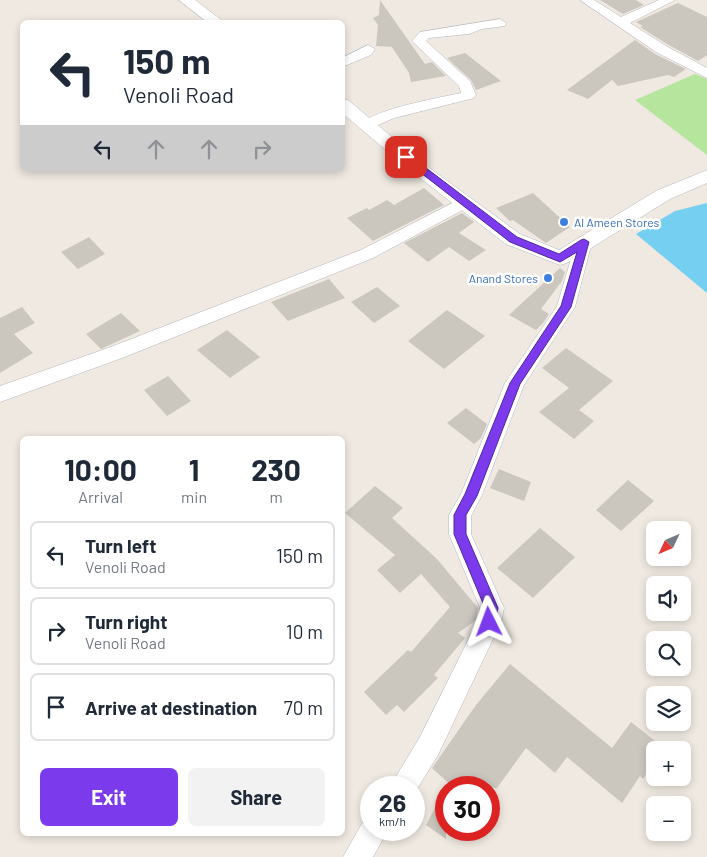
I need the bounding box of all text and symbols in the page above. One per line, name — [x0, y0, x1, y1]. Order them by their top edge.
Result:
text: 150 m — [123, 39, 210, 81]
icon: left — [40, 40, 105, 105]
text: Venoli Road — [123, 81, 234, 107]
icon: left — [89, 135, 117, 163]
icon: ahead — [142, 135, 170, 163]
icon: ahead — [195, 135, 223, 163]
icon: right — [248, 135, 276, 163]
pin — [385, 136, 427, 178]
icon: arrive — [392, 143, 420, 171]
place label: Al Ameen Stores — [574, 215, 660, 229]
marker: Al Ameen Stores — [558, 216, 570, 228]
place label: Anand Stores — [469, 271, 538, 285]
marker: Anand Stores — [542, 272, 554, 284]
text: 10:00 — [64, 451, 137, 487]
text: 1 — [189, 451, 199, 487]
text: 230 — [251, 451, 301, 487]
text: Arrival — [78, 487, 123, 506]
text: min — [181, 487, 207, 506]
text: m — [269, 487, 283, 506]
north arrow — [646, 521, 691, 566]
map controls — [646, 521, 691, 841]
text: Turn left — [85, 534, 156, 557]
icon: left — [42, 541, 70, 569]
text: 150 m — [276, 544, 323, 567]
text: Venoli Road — [85, 557, 166, 576]
button: sound — [646, 576, 691, 621]
position arrow — [462, 595, 514, 647]
text: Turn right — [85, 610, 167, 633]
icon: right — [42, 617, 70, 645]
text: 10 m — [286, 620, 323, 643]
button: search — [646, 631, 691, 676]
text: Venoli Road — [85, 633, 166, 652]
button: layers — [646, 686, 691, 731]
icon: arrive — [42, 693, 70, 721]
text: Arrive at destination — [85, 696, 257, 719]
text: 70 m — [284, 696, 323, 719]
button: + — [646, 741, 691, 786]
button: Exit — [40, 768, 178, 826]
button: Share — [188, 768, 325, 826]
speed limit sign: 30 — [435, 776, 500, 841]
text: 26 — [379, 787, 406, 817]
button: − — [646, 796, 691, 841]
text: km/h — [379, 814, 406, 828]

